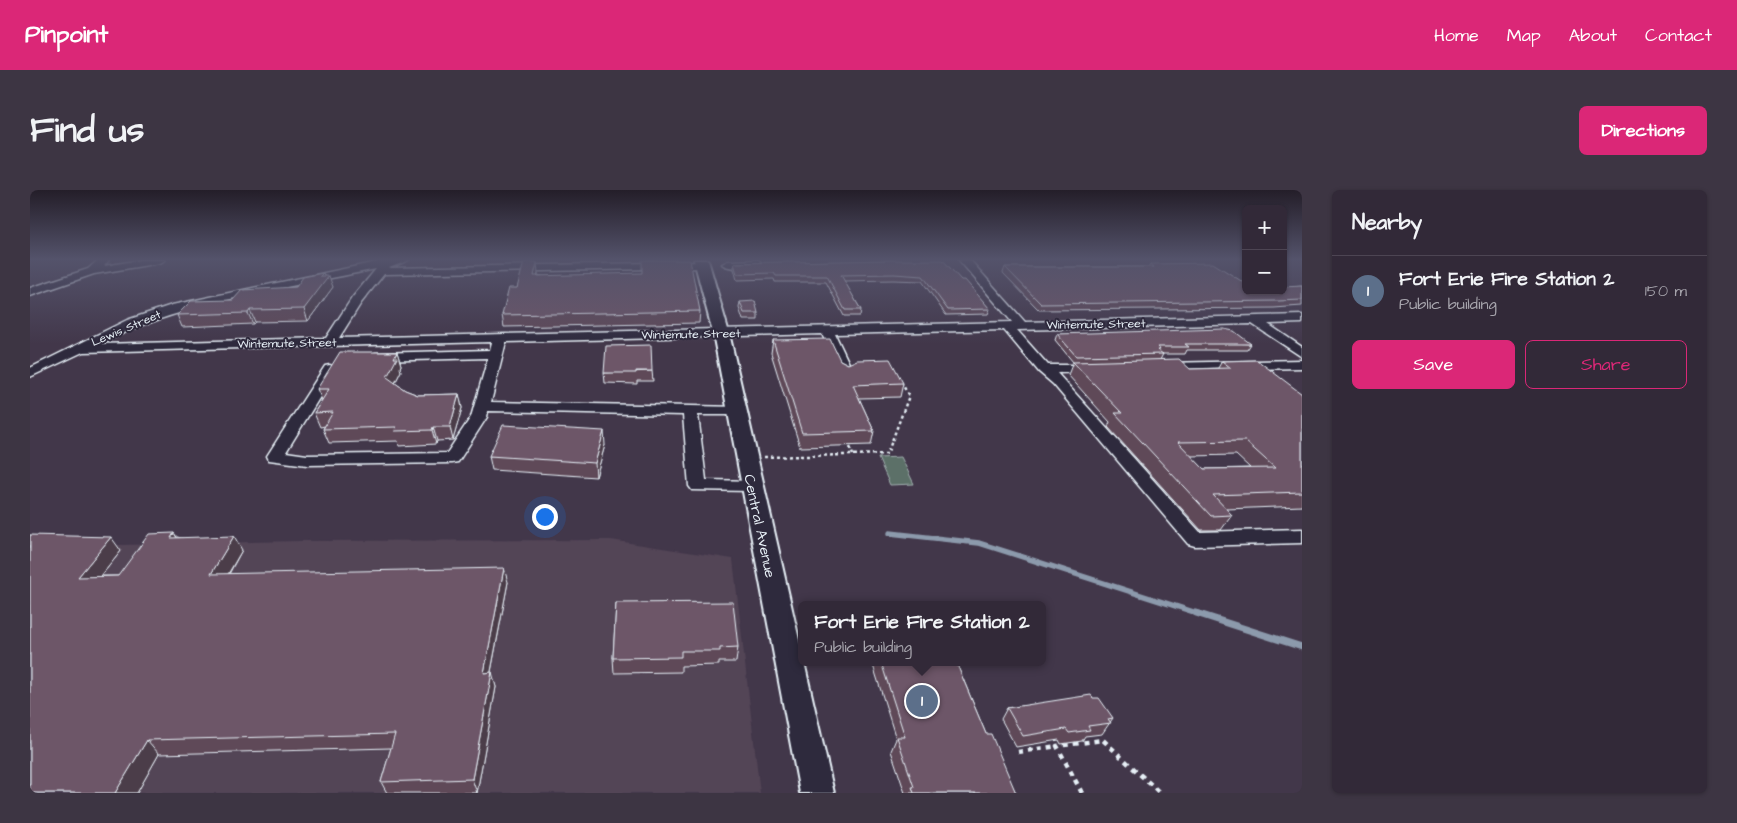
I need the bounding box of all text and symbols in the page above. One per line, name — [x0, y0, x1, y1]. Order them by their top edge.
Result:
text: Pinpoint — [25, 18, 108, 52]
text: Home — [1434, 23, 1479, 48]
text: Map — [1507, 23, 1541, 48]
text: About — [1569, 23, 1617, 48]
text: Contact — [1645, 23, 1712, 48]
text: Find us — [30, 106, 144, 155]
button: Directions — [1579, 106, 1707, 155]
map controls — [1242, 205, 1287, 295]
button: + — [1242, 205, 1287, 250]
text: Nearby — [1352, 208, 1422, 237]
button: − — [1242, 250, 1287, 295]
text: Fort Erie Fire Station 2 — [1399, 266, 1614, 293]
text: 1 — [1367, 280, 1369, 302]
text: 150 m — [1645, 280, 1687, 302]
text: Public building — [1399, 293, 1497, 315]
street label: Lewis Street — [89, 306, 164, 351]
street label: Wintemute Street — [1046, 315, 1146, 334]
street label: Wintemute Street — [641, 325, 741, 344]
street label: Wintemute Street — [237, 334, 337, 353]
button: Save — [1352, 340, 1515, 389]
button: Share — [1525, 340, 1687, 389]
street label: Central Avenue — [738, 472, 781, 580]
your location — [532, 504, 558, 530]
popup — [798, 601, 1046, 666]
text: Fort Erie Fire Station 2 — [814, 609, 1030, 636]
text: Public building — [814, 636, 912, 658]
pin: 1 — [906, 682, 938, 720]

